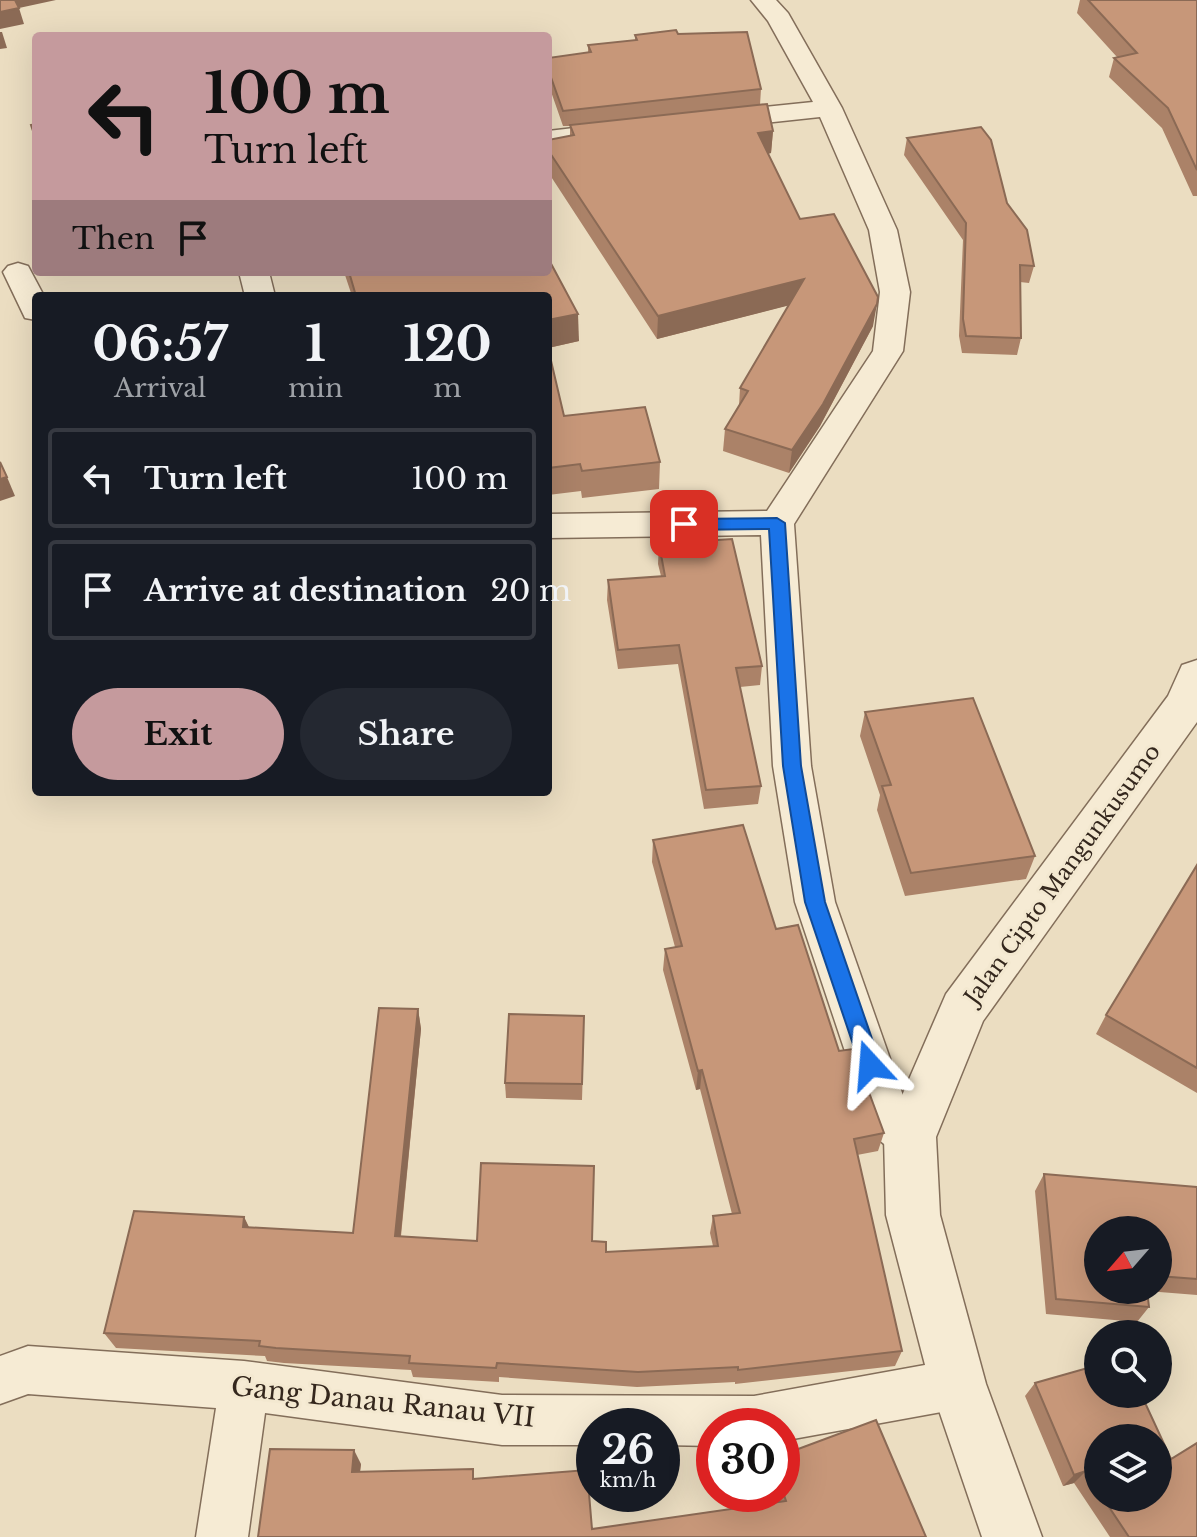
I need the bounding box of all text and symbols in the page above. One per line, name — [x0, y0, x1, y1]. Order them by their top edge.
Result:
text: 100 m — [204, 59, 390, 128]
icon: left — [72, 64, 176, 168]
text: Turn left — [204, 128, 368, 173]
icon: arrive — [171, 216, 215, 260]
text: Then — [72, 220, 155, 257]
text: 06:57 — [92, 314, 228, 374]
text: 1 — [305, 314, 326, 374]
text: 120 — [403, 314, 492, 374]
text: Arrival — [114, 372, 206, 404]
text: min — [288, 372, 343, 404]
text: m — [433, 372, 461, 404]
icon: left — [76, 456, 120, 500]
text: Turn left — [144, 460, 287, 497]
text: 100 m — [411, 460, 508, 497]
pin — [650, 490, 718, 558]
icon: arrive — [662, 502, 706, 546]
icon: arrive — [76, 568, 120, 612]
text: Arrive at destination — [144, 572, 467, 609]
text: 20 m — [491, 572, 571, 609]
button: Exit — [72, 688, 284, 780]
button: Share — [300, 688, 512, 780]
street label: Jalan Cipto Mangunkusumo — [957, 739, 1166, 1012]
position arrow — [828, 1023, 912, 1107]
north arrow — [1084, 1216, 1172, 1304]
map controls — [1084, 1216, 1172, 1512]
button: search — [1084, 1320, 1172, 1408]
street label: Gang Danau Ranau VII — [230, 1370, 536, 1434]
speed limit sign: 30 — [696, 1408, 800, 1512]
button: layers — [1084, 1424, 1172, 1512]
text: 26 — [602, 1425, 655, 1475]
text: km/h — [600, 1468, 656, 1492]

